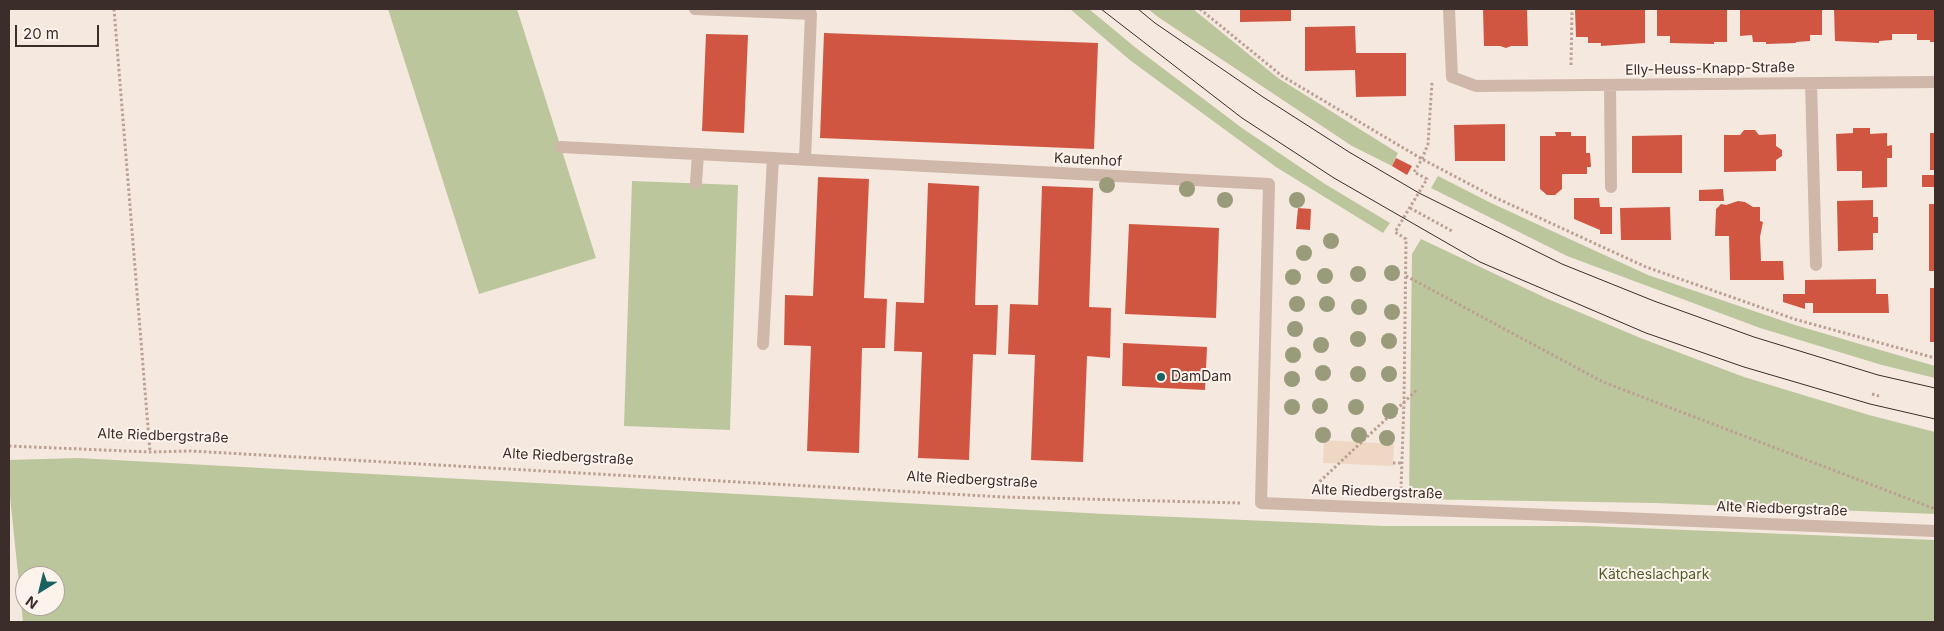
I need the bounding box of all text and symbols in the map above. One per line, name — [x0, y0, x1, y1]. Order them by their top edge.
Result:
scale bar — [18, 15, 101, 47]
text: 20 m — [23, 24, 59, 43]
street label: Elly-Heuss-Knapp-Straße — [1625, 59, 1795, 79]
street label: Kautenhof — [1053, 150, 1123, 170]
place label: DamDam — [1171, 369, 1231, 385]
marker: DamDam — [1155, 371, 1167, 383]
street label: Alte Riedbergstraße — [97, 425, 229, 447]
street label: Alte Riedbergstraße — [502, 445, 634, 469]
street label: Alte Riedbergstraße — [906, 468, 1038, 492]
street label: Alte Riedbergstraße — [1311, 481, 1443, 503]
street label: Alte Riedbergstraße — [1716, 498, 1848, 520]
north arrow — [15, 566, 65, 616]
park label: Kätcheslachpark — [1599, 567, 1709, 583]
text: N — [22, 593, 41, 613]

